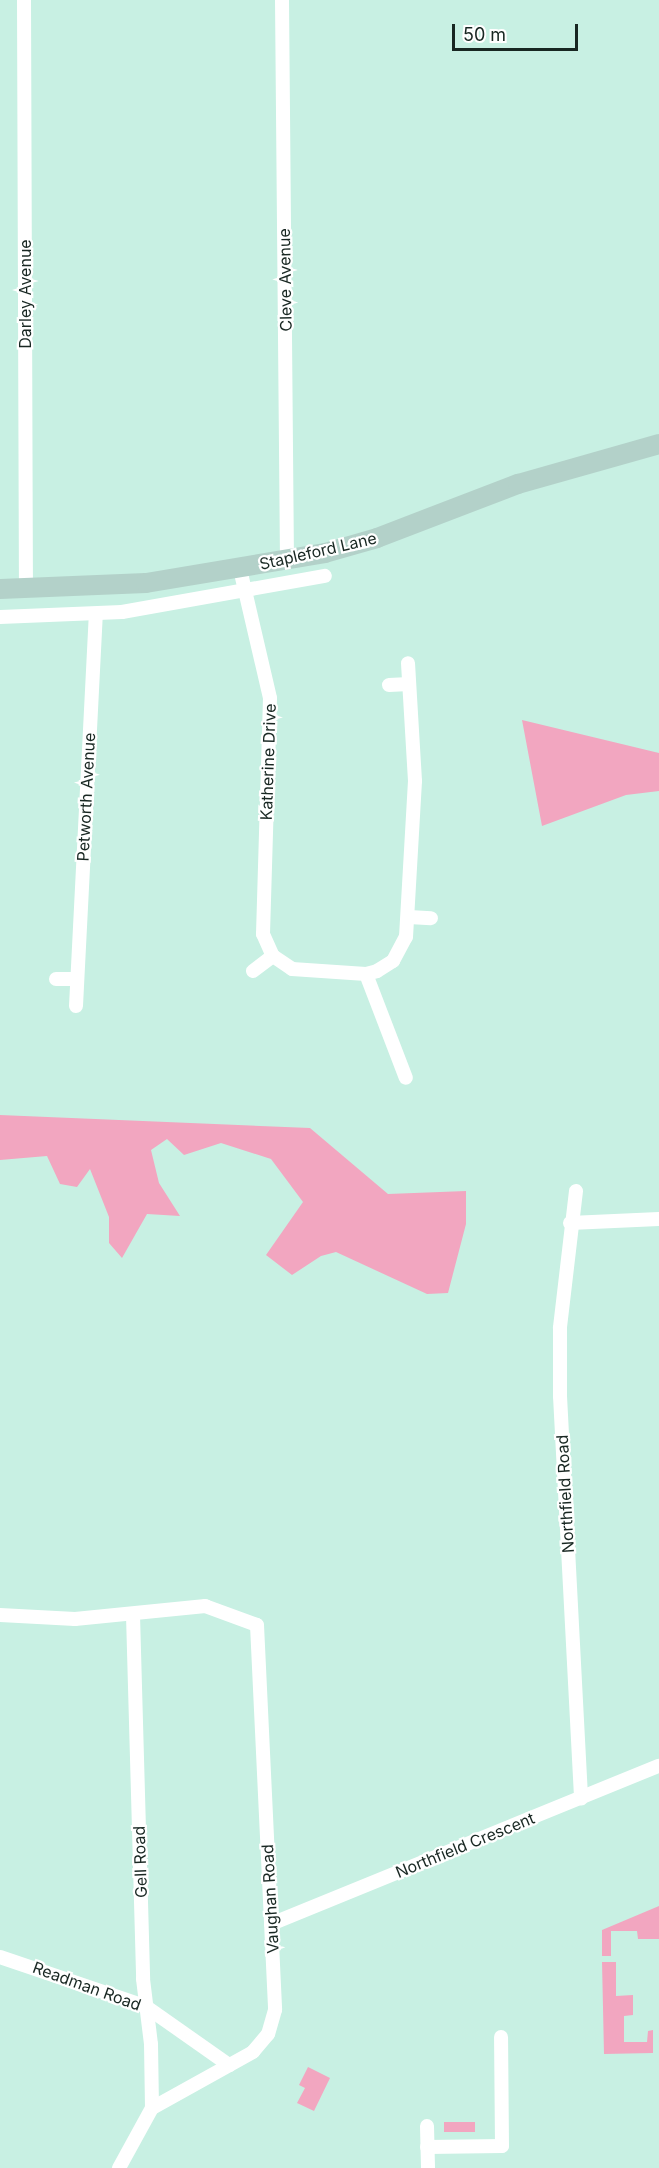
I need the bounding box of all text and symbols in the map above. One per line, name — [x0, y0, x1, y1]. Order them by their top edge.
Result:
scale bar — [455, 12, 581, 50]
text: 50 m — [463, 24, 506, 45]
street label: Cleve Avenue — [275, 228, 295, 332]
street label: Darley Avenue — [15, 239, 35, 349]
street label: Stapleford Lane — [258, 528, 378, 574]
street label: Katherine Drive — [256, 703, 280, 821]
street label: Petworth Avenue — [73, 732, 99, 862]
street label: Northfield Road — [552, 1434, 578, 1554]
street label: Northfield Crescent — [393, 1808, 537, 1882]
street label: Gell Road — [129, 1826, 151, 1898]
street label: Vaughan Road — [258, 1844, 282, 1954]
street label: Readman Road — [30, 1958, 144, 2014]

